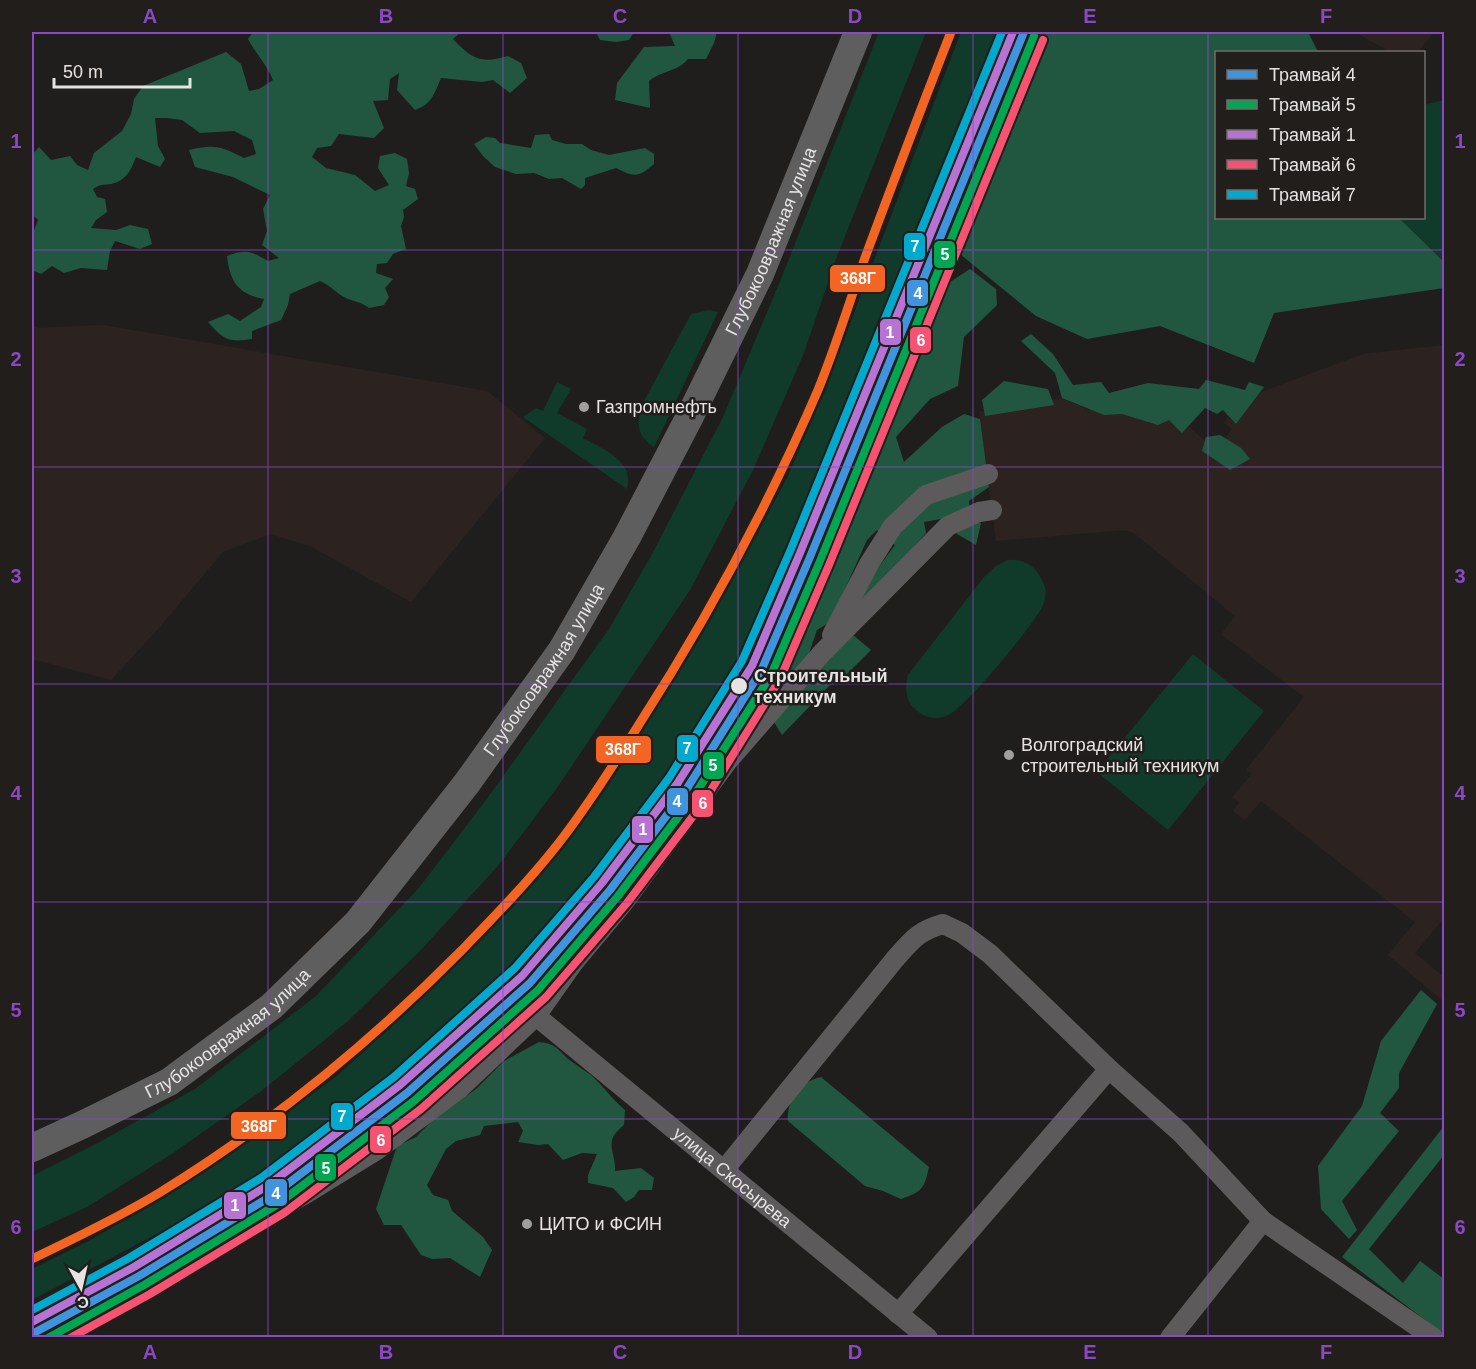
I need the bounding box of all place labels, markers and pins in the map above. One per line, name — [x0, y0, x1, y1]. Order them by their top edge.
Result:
place label: Газпромнефть — [596, 397, 717, 417]
marker: Газпромнефть — [577, 400, 591, 414]
place label: Строительный техникум — [754, 666, 888, 707]
marker: Строительный техникум — [729, 676, 749, 696]
place label: Волгоградский строительный техникум — [1021, 735, 1220, 776]
marker: Волгоградский строительный техникум — [1002, 748, 1016, 762]
place label: ЦИТО и ФСИН — [539, 1214, 662, 1234]
marker: ЦИТО и ФСИН — [520, 1217, 534, 1231]

